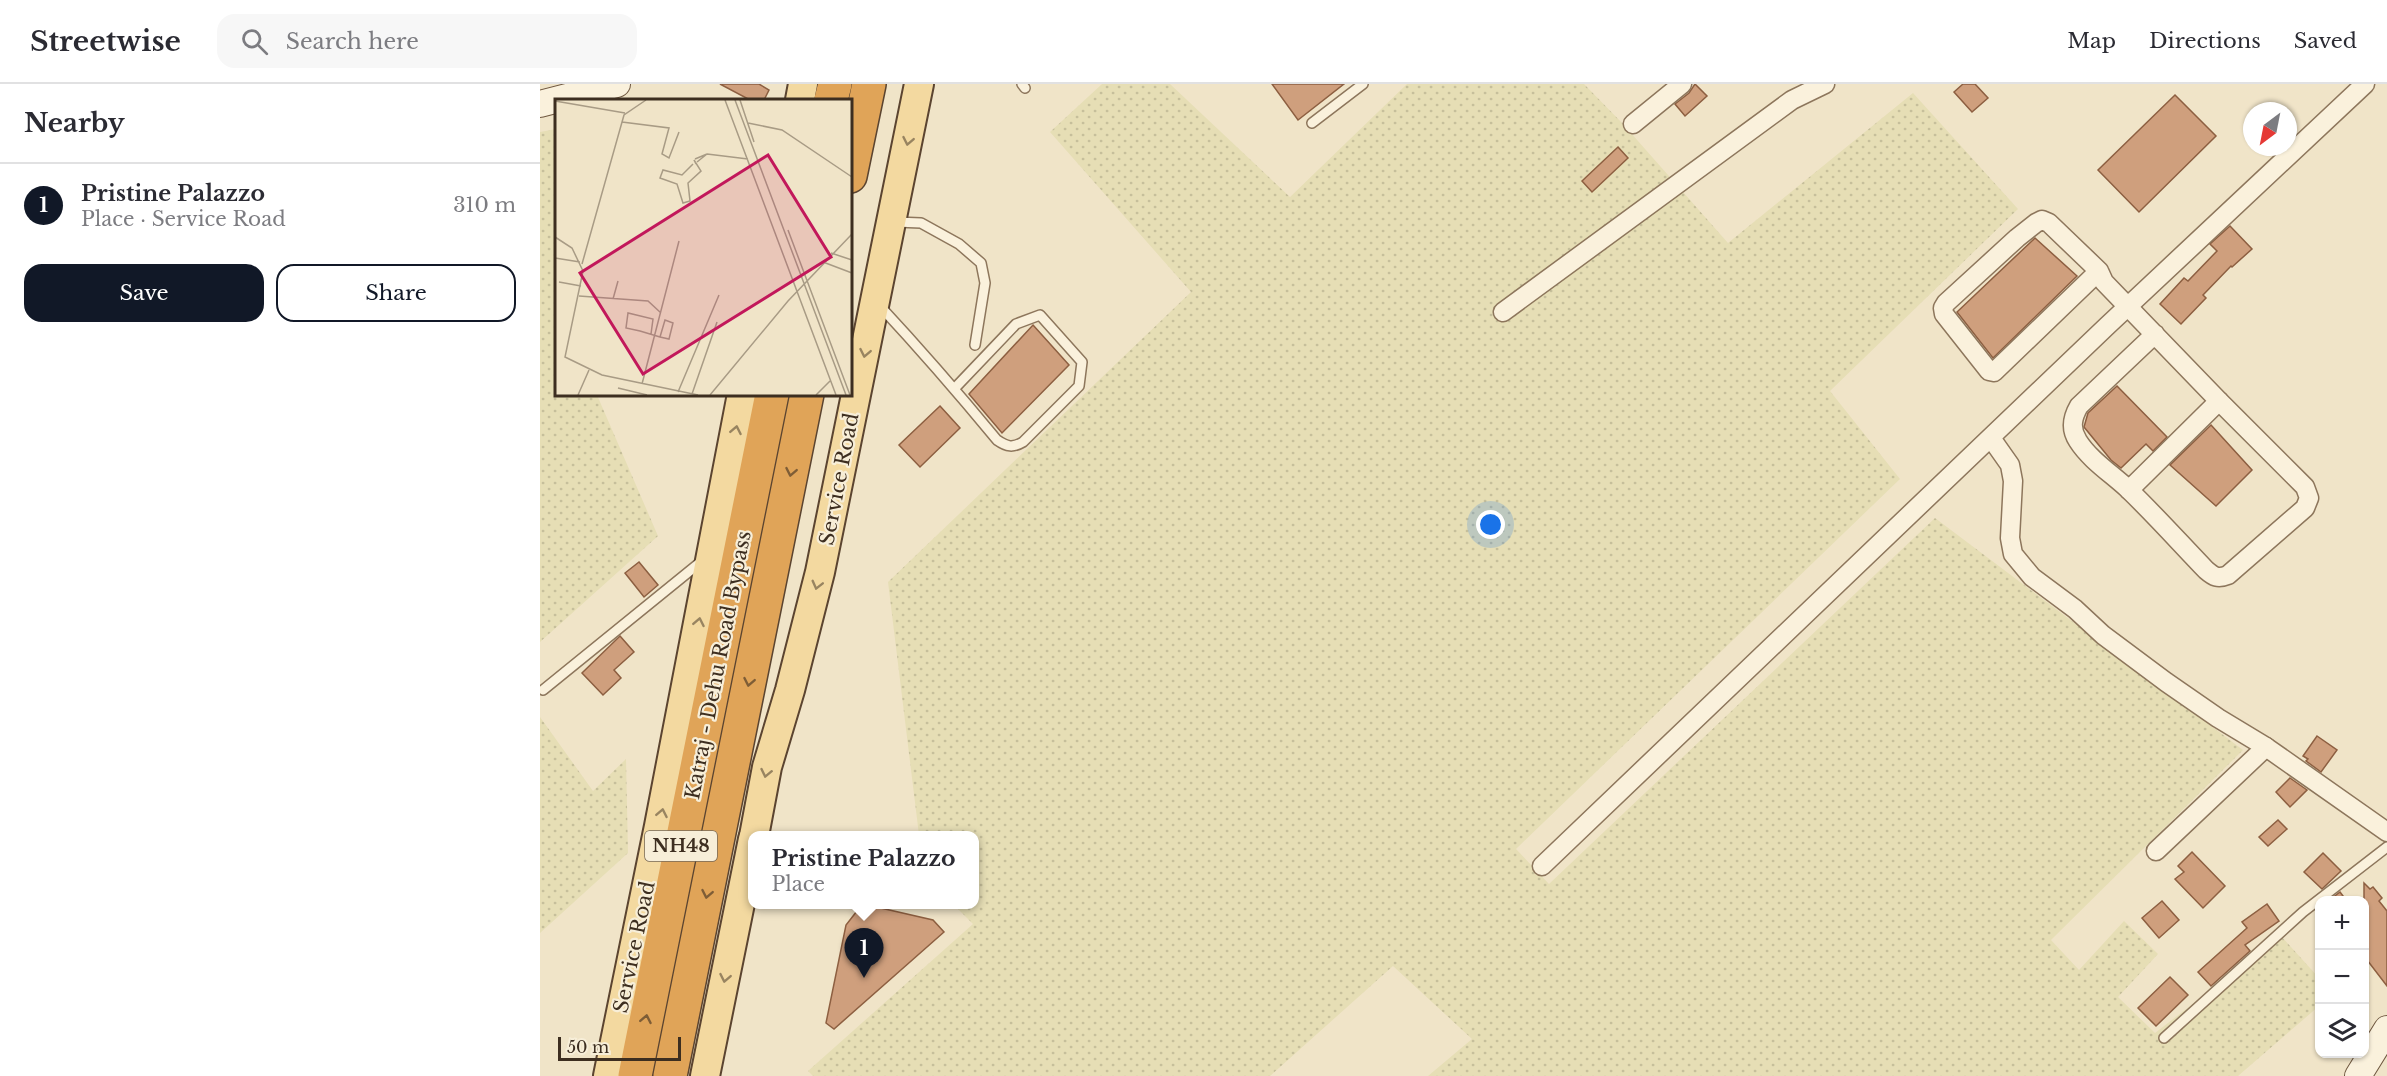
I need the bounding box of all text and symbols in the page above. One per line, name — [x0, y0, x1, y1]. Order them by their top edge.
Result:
search box — [217, 14, 637, 68]
text: Streetwise — [30, 24, 181, 59]
icon: search — [238, 25, 271, 58]
text: Search here — [286, 28, 419, 55]
text: Map — [2067, 28, 2116, 54]
text: Directions — [2149, 28, 2261, 54]
text: Saved — [2294, 28, 2357, 54]
inset map — [555, 99, 852, 396]
north arrow — [2243, 102, 2297, 156]
text: Nearby — [24, 107, 125, 139]
one-way arrow — [902, 136, 915, 146]
text: Pristine Palazzo — [81, 180, 265, 207]
text: 1 — [39, 193, 48, 217]
text: 310 m — [453, 193, 516, 217]
text: Place · Service Road — [81, 207, 286, 231]
button: Save — [24, 264, 264, 322]
button: Share — [276, 264, 516, 322]
one-way arrow — [859, 348, 872, 358]
street label: Service Road — [814, 411, 864, 547]
one-way arrow — [729, 425, 742, 435]
one-way arrow — [785, 467, 798, 477]
your location — [1476, 510, 1505, 539]
street label: Katraj - Dehu Road Bypass — [680, 529, 756, 801]
one-way arrow — [812, 579, 824, 590]
one-way arrow — [692, 617, 705, 627]
one-way arrow — [743, 677, 756, 687]
one-way arrow — [760, 768, 773, 778]
one-way arrow — [655, 808, 668, 818]
road number: NH48 — [645, 831, 717, 861]
popup — [748, 831, 979, 909]
text: Pristine Palazzo — [771, 845, 956, 872]
text: Place — [771, 872, 825, 896]
street label: Service Road — [608, 879, 660, 1015]
one-way arrow — [701, 889, 714, 899]
map controls — [2315, 896, 2369, 1058]
button: + — [2315, 896, 2369, 950]
pin: 1 — [844, 928, 884, 978]
button: − — [2315, 950, 2369, 1004]
one-way arrow — [719, 973, 732, 983]
button: layers — [2315, 1004, 2369, 1058]
one-way arrow — [639, 1014, 652, 1024]
scale bar — [558, 1034, 681, 1062]
text: 50 m — [567, 1037, 609, 1057]

